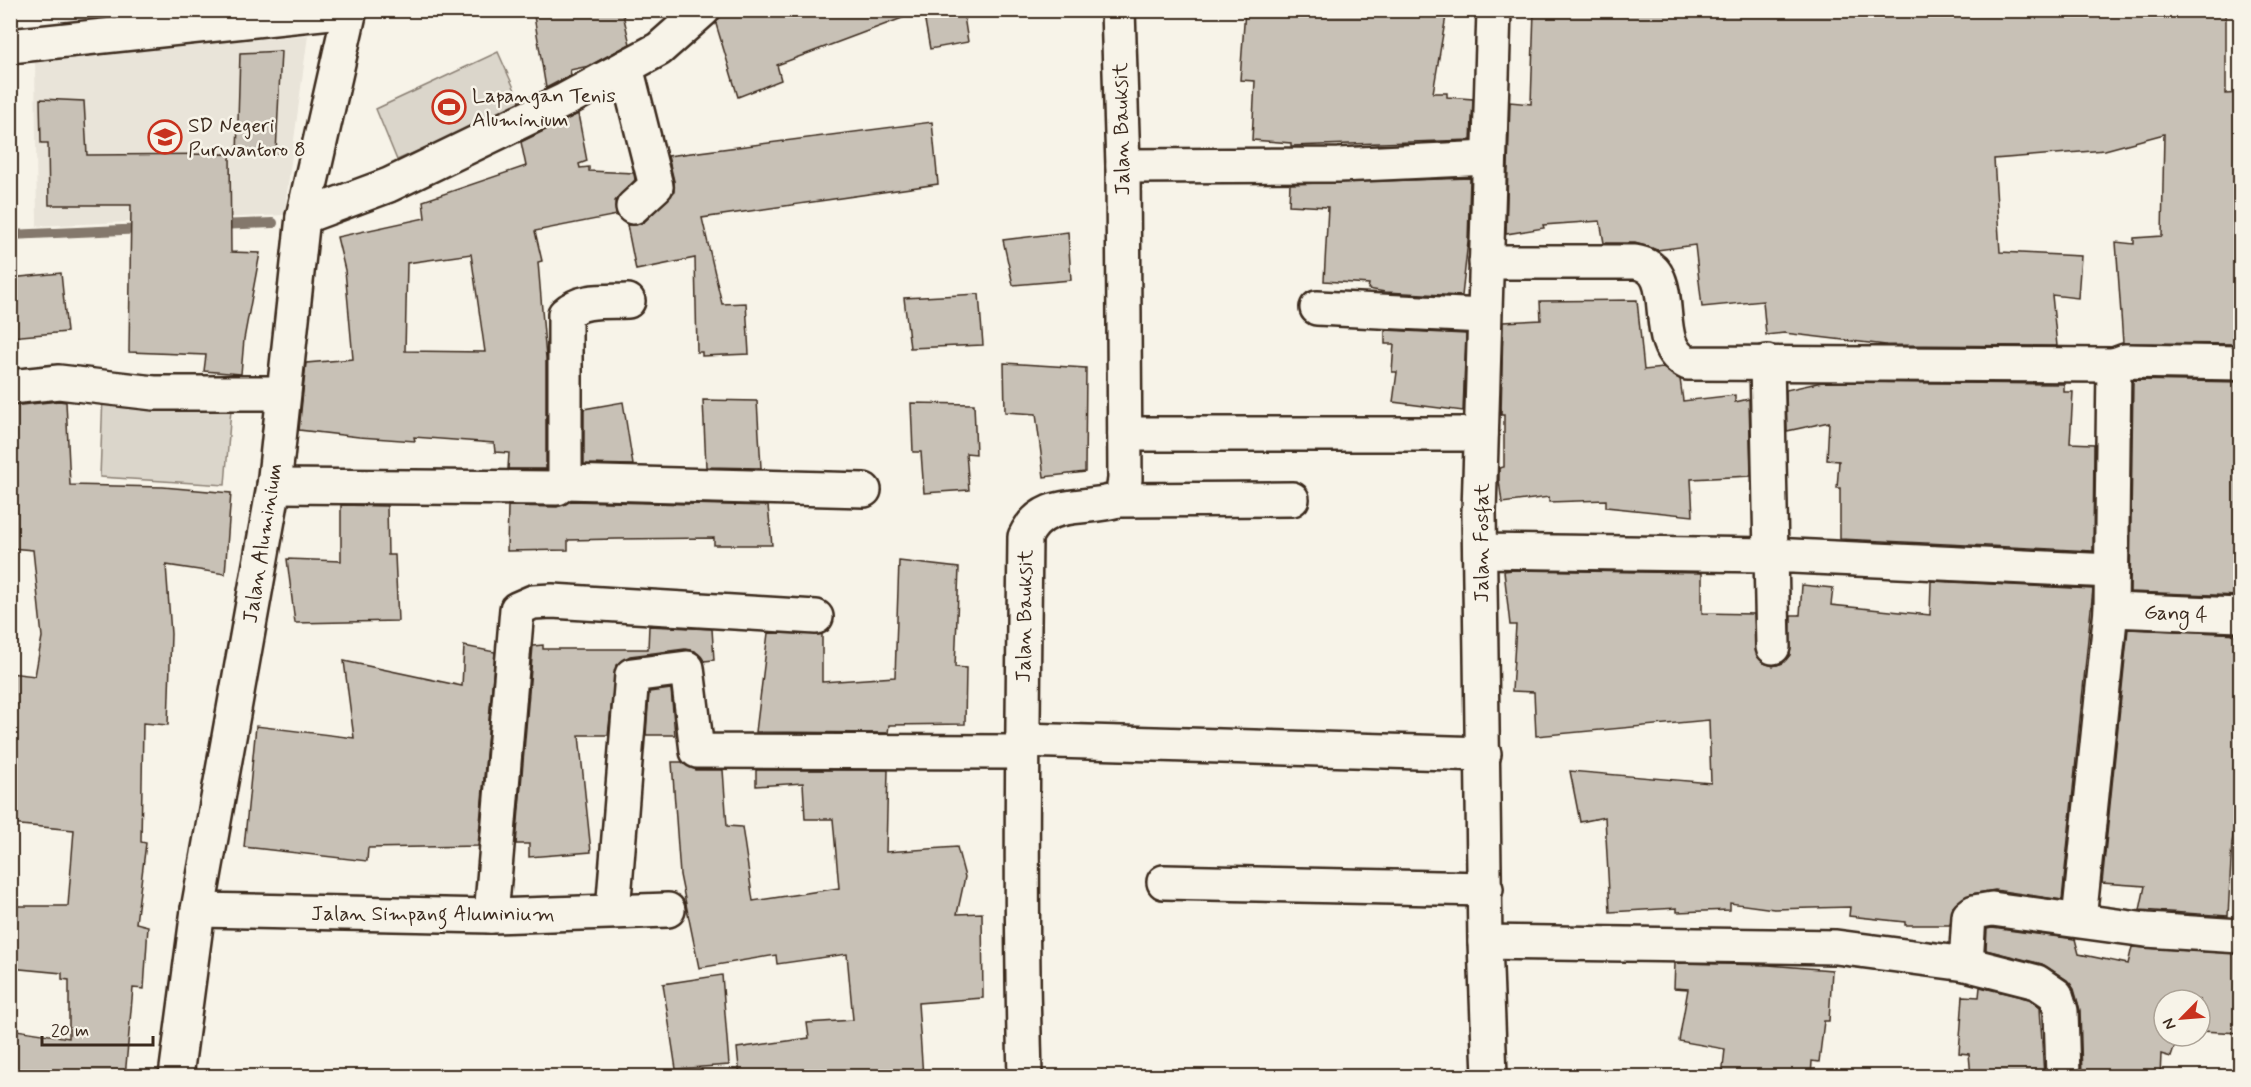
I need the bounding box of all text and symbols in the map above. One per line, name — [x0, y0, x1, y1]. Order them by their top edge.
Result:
street label: Jalan Bauksit — [1107, 62, 1137, 196]
place label: Lapangan Tenis Aluminium — [472, 82, 616, 134]
sports icon: Lapangan Tenis Aluminium — [431, 89, 467, 125]
place label: SD Negeri Purwantoro 8 — [188, 112, 306, 164]
school or university icon: SD Negeri Purwantoro 8 — [147, 119, 183, 155]
street label: Jalan Aluminium — [237, 461, 289, 625]
street label: Jalan Fosfat — [1468, 483, 1496, 603]
street label: Jalan Bauksit — [1010, 549, 1040, 683]
street label: Gang 4 — [2143, 598, 2209, 631]
street label: Jalan Simpang Aluminium — [311, 900, 555, 930]
north arrow — [2152, 988, 2212, 1048]
scale bar — [42, 1009, 153, 1047]
text: N — [2158, 1014, 2182, 1033]
text: 20 m — [51, 1019, 89, 1043]

